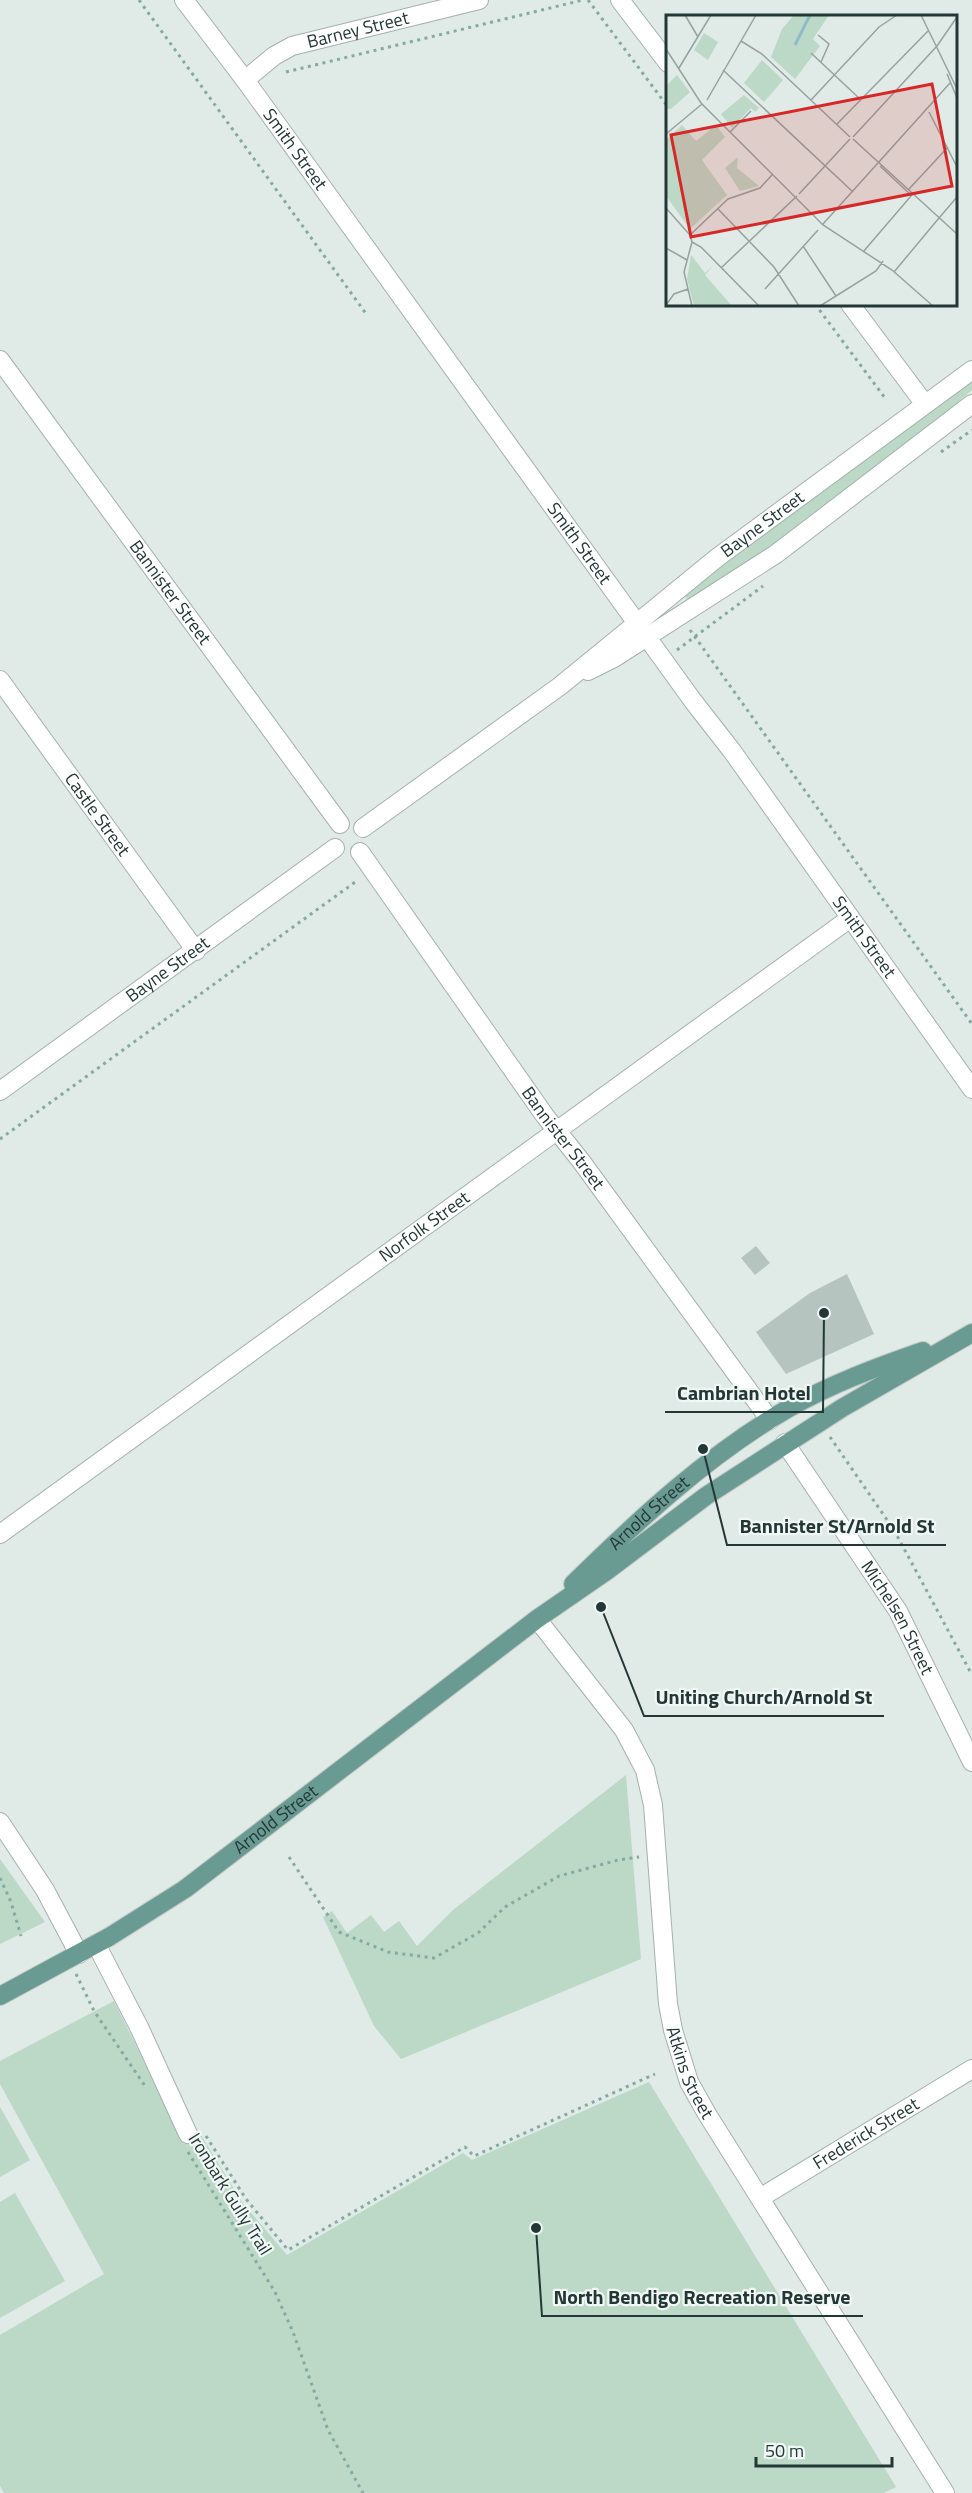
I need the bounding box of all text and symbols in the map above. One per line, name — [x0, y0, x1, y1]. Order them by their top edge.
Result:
street label: Barney Street — [304, 4, 412, 55]
inset map — [666, 15, 957, 306]
street label: Smith Street — [257, 102, 335, 196]
street label: Bayne Street — [715, 484, 810, 564]
street label: Smith Street — [541, 497, 619, 590]
street label: Bannister Street — [123, 534, 219, 651]
street label: Castle Street — [58, 767, 138, 862]
street label: Smith Street — [826, 890, 904, 984]
street label: Bayne Street — [120, 929, 215, 1009]
street label: Bannister Street — [515, 1081, 612, 1196]
street label: Norfolk Street — [373, 1184, 476, 1268]
callout: Cambrian Hotel — [665, 1374, 823, 1412]
text: Cambrian Hotel — [677, 1377, 811, 1408]
street label: Arnold Street — [602, 1469, 695, 1556]
callout: Bannister St/Arnold St — [727, 1507, 946, 1545]
text: Bannister St/Arnold St — [739, 1510, 935, 1541]
street label: Michelsen Street — [855, 1555, 941, 1680]
callout: Uniting Church/Arnold St — [644, 1678, 884, 1716]
text: Uniting Church/Arnold St — [656, 1681, 872, 1712]
street label: Arnold Street — [227, 1777, 324, 1860]
street label: Atkins Street — [660, 2023, 721, 2125]
street label: Frederick Street — [807, 2090, 925, 2176]
street label: Ironbark Gully Trail — [182, 2127, 279, 2260]
callout: North Bendigo Recreation Reserve — [542, 2278, 863, 2316]
text: North Bendigo Recreation Reserve — [553, 2281, 851, 2312]
scale bar — [756, 2430, 892, 2468]
text: 50 m — [765, 2437, 804, 2464]

